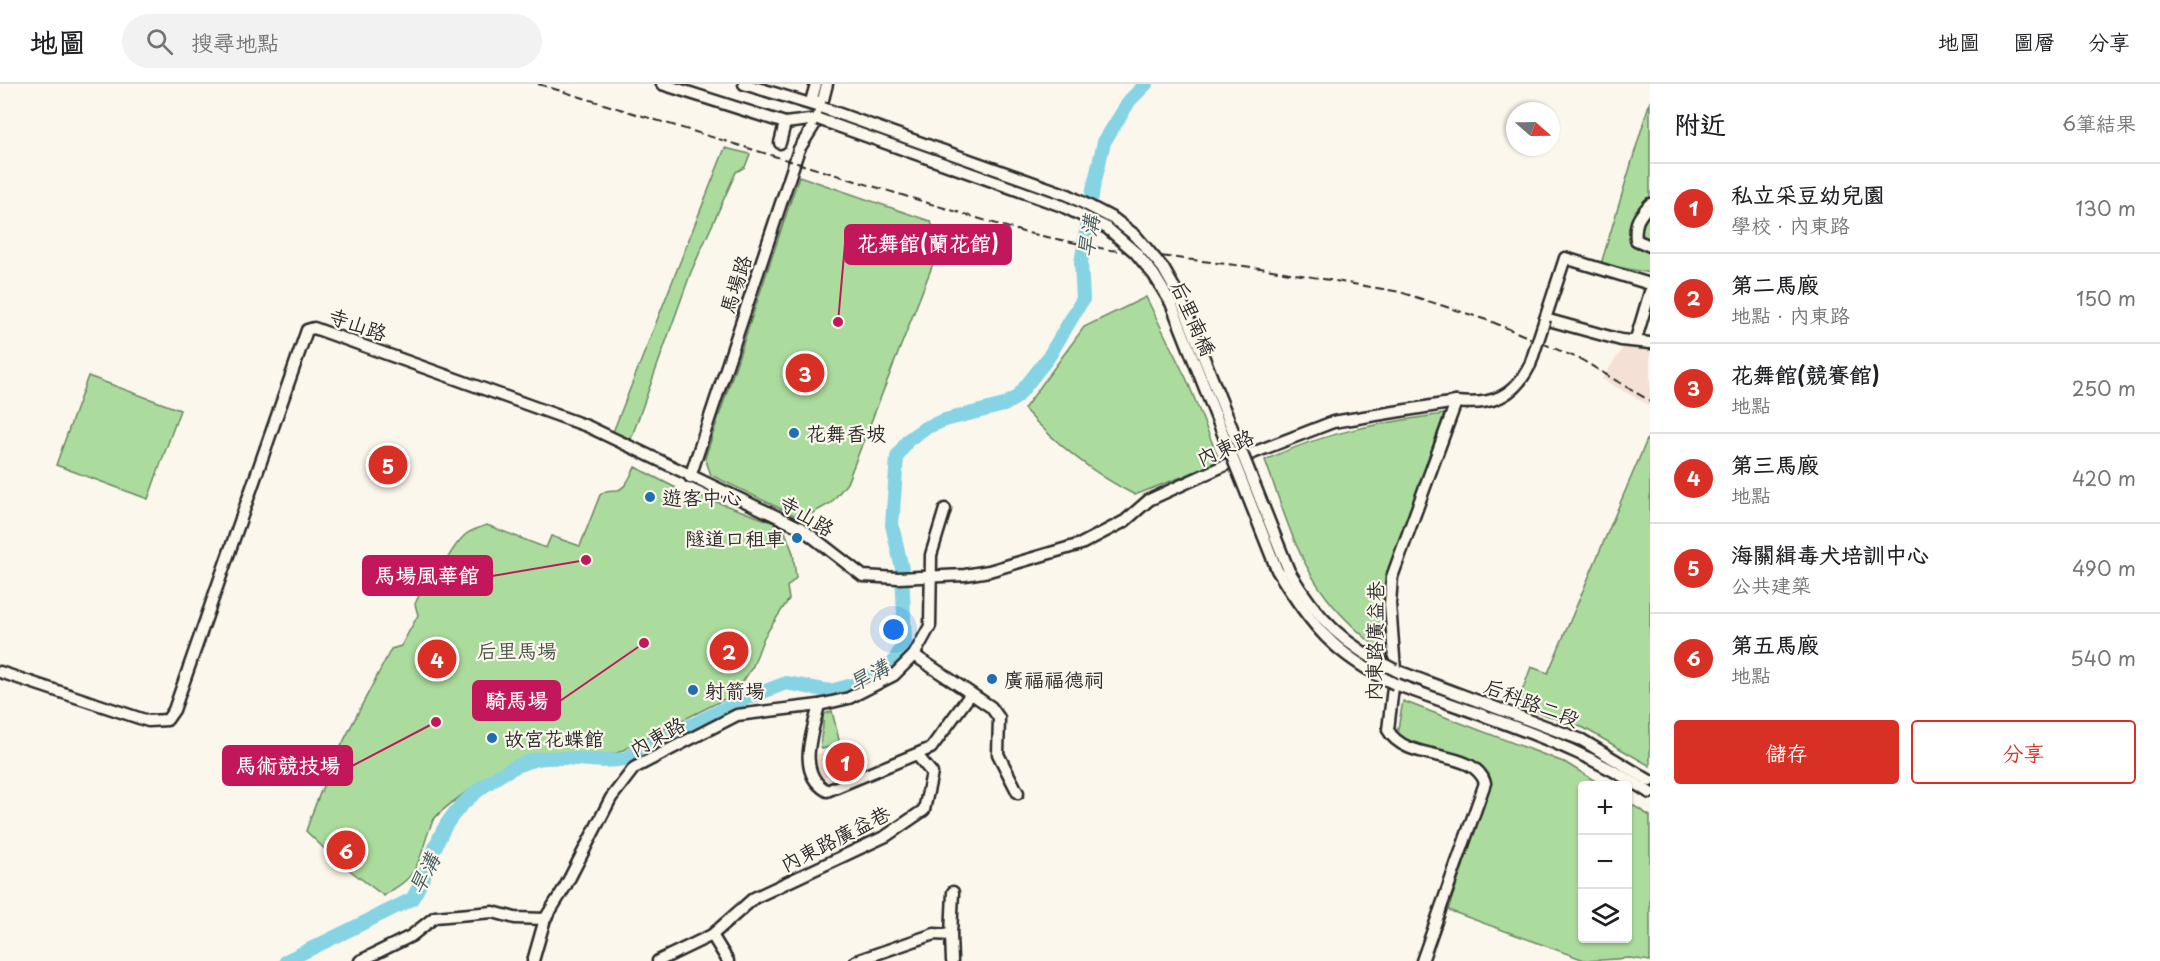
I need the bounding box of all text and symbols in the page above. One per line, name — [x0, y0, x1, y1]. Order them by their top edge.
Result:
search box — [122, 14, 542, 68]
text: 地圖 — [30, 20, 86, 63]
icon: search — [143, 25, 176, 58]
text: 搜尋地點 — [191, 25, 279, 58]
text: 地圖 — [1938, 25, 1980, 57]
text: 圖層 — [2013, 25, 2055, 57]
text: 分享 — [2088, 25, 2130, 57]
north arrow — [1506, 102, 1560, 156]
text: 附近 — [1674, 104, 1726, 143]
text: 6筆結果 — [2062, 108, 2136, 138]
text: 私立采豆幼兒園 — [1731, 177, 1885, 210]
text: 1 — [1689, 193, 1698, 223]
text: 130 m — [2076, 193, 2136, 223]
text: 學校 · 內東路 — [1731, 210, 1850, 240]
water label: 旱溝 — [1068, 211, 1107, 259]
callout: 花舞館(蘭花館) — [845, 225, 1011, 264]
text: 花舞館(蘭花館) — [857, 226, 999, 258]
street label: 馬場路 — [711, 250, 759, 317]
text: 第二馬廄 — [1731, 267, 1819, 300]
street label: 后里南橋 — [1164, 275, 1224, 361]
text: 2 — [1686, 283, 1701, 313]
text: 150 m — [2076, 283, 2136, 313]
street label: 寺山路 — [325, 300, 392, 348]
text: 地點 · 內東路 — [1731, 300, 1850, 330]
pin: 3 — [786, 350, 824, 396]
text: 花舞館(競賽館) — [1731, 357, 1880, 390]
text: 3 — [1687, 373, 1700, 403]
text: 250 m — [2072, 373, 2136, 403]
text: 地點 — [1731, 390, 1771, 420]
place label: 花舞香坡 — [806, 418, 886, 448]
street label: 內東路 — [1191, 421, 1259, 473]
marker: 花舞香坡 — [787, 426, 801, 440]
pin: 5 — [368, 442, 408, 488]
text: 第三馬廄 — [1731, 447, 1819, 480]
text: 4 — [1687, 463, 1700, 493]
text: 420 m — [2072, 463, 2136, 493]
text: 地點 — [1731, 480, 1771, 510]
place label: 遊客中心 — [662, 482, 742, 512]
street label: 寺山路 — [774, 487, 841, 544]
marker: 遊客中心 — [643, 490, 657, 504]
place label: 隧道口租車 — [685, 523, 785, 553]
marker: 隧道口租車 — [790, 531, 804, 545]
text: 海關緝毒犬培訓中心 — [1731, 537, 1929, 570]
text: 5 — [1687, 553, 1700, 583]
text: 490 m — [2072, 553, 2136, 583]
callout: 馬場風華館 — [363, 556, 492, 595]
text: 馬場風華館 — [375, 558, 480, 590]
text: 公共建築 — [1731, 570, 1811, 600]
street label: 內東路廣益巷 — [1358, 580, 1390, 701]
your location — [879, 615, 908, 644]
text: 第五馬廄 — [1731, 627, 1819, 660]
pin: 2 — [710, 628, 748, 674]
park label: 后里馬場 — [477, 635, 557, 665]
pin: 4 — [418, 636, 456, 682]
text: 6 — [1686, 643, 1701, 673]
text: 540 m — [2070, 643, 2136, 673]
water label: 旱溝 — [842, 649, 896, 698]
text: 地點 — [1731, 660, 1771, 690]
place label: 廣福福德祠 — [1004, 664, 1104, 694]
street label: 后科路二段 — [1480, 670, 1584, 734]
marker: 廣福福德祠 — [985, 672, 999, 686]
place label: 射箭場 — [705, 675, 765, 705]
callout: 騎馬場 — [473, 681, 560, 720]
text: 騎馬場 — [486, 683, 549, 715]
marker: 射箭場 — [686, 683, 700, 697]
street label: 內東路 — [623, 708, 691, 764]
button: 儲存 — [1674, 720, 1899, 784]
button: 分享 — [1911, 720, 2136, 784]
place label: 故宮花蝶館 — [504, 723, 604, 753]
marker: 故宮花蝶館 — [485, 731, 499, 745]
pin: 1 — [826, 740, 864, 784]
callout: 馬術競技場 — [223, 746, 352, 785]
text: 馬術競技場 — [236, 748, 341, 780]
map controls — [1578, 781, 1632, 943]
button: + — [1578, 781, 1632, 835]
street label: 內東路廣益巷 — [775, 797, 896, 879]
pin: 6 — [326, 828, 366, 873]
button: − — [1578, 835, 1632, 889]
water label: 旱溝 — [399, 845, 448, 899]
button: layers — [1578, 889, 1632, 943]

